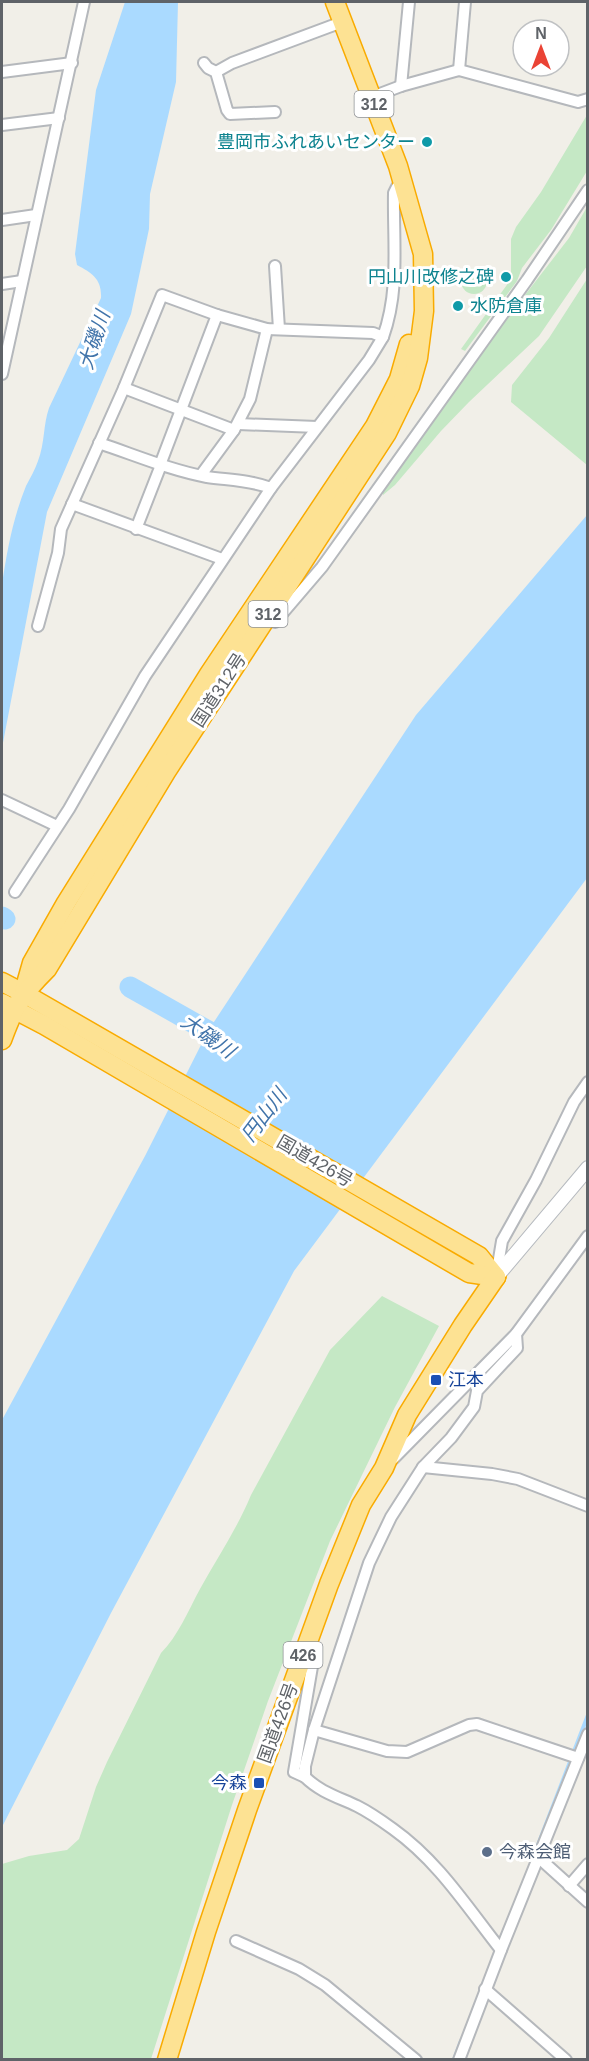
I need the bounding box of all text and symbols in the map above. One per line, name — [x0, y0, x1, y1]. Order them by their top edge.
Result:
north arrow — [511, 18, 571, 78]
text: N — [535, 25, 547, 42]
road number: 312 — [354, 91, 394, 117]
place label: 豊岡市ふれあいセンター — [217, 132, 415, 152]
marker: 豊岡市ふれあいセンター — [420, 135, 434, 149]
place label: 円山川改修之碑 — [368, 267, 494, 287]
marker: 円山川改修之碑 — [499, 270, 513, 284]
place label: 水防倉庫 — [470, 296, 542, 316]
marker: 水防倉庫 — [451, 299, 465, 313]
water label: 大磯川 — [74, 306, 114, 372]
road number: 312 — [248, 601, 288, 627]
street label: 国道312号 — [188, 649, 250, 731]
water label: 大磯川 — [177, 1010, 241, 1063]
water label: 円山川 — [237, 1083, 292, 1146]
street label: 国道426号 — [274, 1131, 356, 1191]
place label: 江本 — [448, 1370, 484, 1390]
marker: 江本 — [429, 1373, 443, 1387]
road number: 426 — [284, 1642, 322, 1668]
street label: 国道426号 — [254, 1680, 302, 1766]
place label: 今森 — [211, 1773, 247, 1793]
marker: 今森 — [252, 1776, 266, 1790]
place label: 今森会館 — [499, 1842, 571, 1862]
marker: 今森会館 — [480, 1845, 494, 1859]

